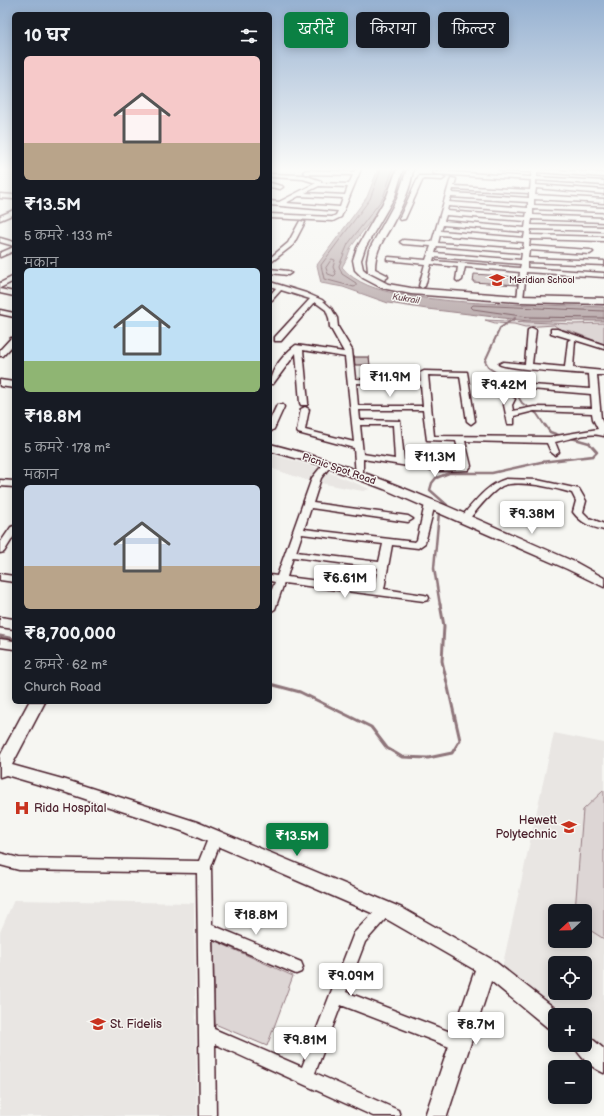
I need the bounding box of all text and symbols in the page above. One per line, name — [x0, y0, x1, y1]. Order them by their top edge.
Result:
chip: खरीदें — [284, 12, 348, 48]
chip: किराया — [356, 12, 430, 48]
chip: फ़िल्टर — [438, 12, 509, 48]
icon: filters — [238, 25, 260, 47]
text: 10 घर — [24, 26, 69, 46]
icon: home — [106, 82, 178, 154]
text: ₹13.5M — [24, 195, 81, 215]
text: 5 कमरे · 133 m² — [24, 228, 113, 244]
text: मकान — [24, 255, 58, 271]
school or university icon: Meridian School — [488, 271, 506, 289]
place label: Meridian School — [509, 275, 575, 286]
water label: Kukrail — [392, 291, 421, 307]
icon: home — [106, 294, 178, 366]
pin: ₹11.9M — [357, 364, 423, 398]
text: ₹11.9M — [369, 369, 411, 385]
pin: ₹9.42M — [471, 372, 537, 406]
text: ₹9.42M — [481, 377, 527, 393]
text: ₹18.8M — [24, 407, 82, 427]
text: 5 कमरे · 178 m² — [24, 440, 111, 456]
pin: ₹11.3M — [402, 444, 468, 478]
text: ₹11.3M — [414, 449, 456, 465]
street label: Picnic Spot Road — [301, 451, 378, 487]
text: मकान — [24, 467, 58, 483]
pin: ₹9.38M — [499, 501, 565, 535]
text: ₹9.38M — [509, 506, 555, 522]
icon: home — [106, 511, 178, 583]
pin: ₹6.61M — [312, 565, 378, 599]
text: ₹6.61M — [323, 570, 367, 586]
text: ₹8,700,000 — [24, 624, 116, 644]
text: 2 कमरे · 62 m² — [24, 657, 108, 673]
text: Church Road — [24, 679, 101, 695]
hospital icon: Rida Hospital — [13, 799, 31, 817]
place label: Rida Hospital — [34, 801, 106, 816]
place label: Hewett Polytechnic — [496, 813, 557, 842]
school or university icon: Hewett Polytechnic — [560, 818, 578, 836]
pin: ₹13.5M — [264, 823, 330, 857]
text: ₹13.5M — [275, 828, 319, 844]
pin: ₹18.8M — [223, 902, 289, 936]
north arrow — [548, 904, 592, 948]
map controls — [548, 904, 592, 1104]
text: ₹18.8M — [234, 907, 278, 923]
button: locate — [548, 956, 592, 1000]
pin: ₹9.09M — [318, 963, 384, 997]
text: ₹9.09M — [328, 968, 374, 984]
button: + — [548, 1008, 592, 1052]
pin: ₹8.7M — [448, 1012, 504, 1046]
school or university icon: St. Fidelis — [89, 1015, 107, 1033]
place label: St. Fidelis — [110, 1017, 162, 1032]
text: ₹8.7M — [457, 1017, 495, 1033]
pin: ₹9.81M — [272, 1027, 338, 1061]
text: ₹9.81M — [283, 1032, 327, 1048]
button: − — [548, 1060, 592, 1104]

